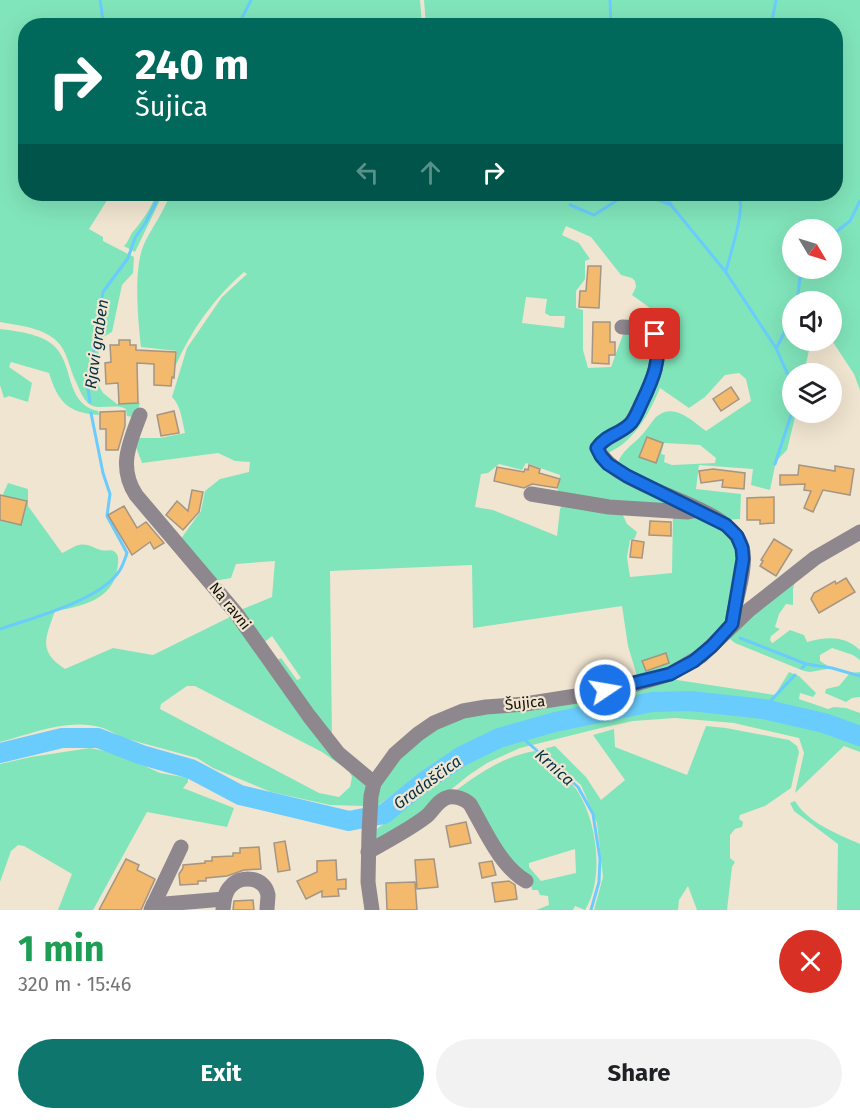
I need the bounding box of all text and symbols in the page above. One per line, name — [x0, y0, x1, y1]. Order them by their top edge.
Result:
text: 240 m — [135, 40, 249, 90]
icon: right — [36, 42, 114, 120]
text: Šujica — [135, 91, 208, 123]
icon: left — [351, 156, 384, 189]
icon: ahead — [414, 156, 447, 189]
icon: right — [477, 156, 510, 189]
north arrow — [782, 219, 842, 279]
map controls — [782, 219, 842, 423]
button: sound — [782, 291, 842, 351]
water label: Rjavi graben — [81, 298, 112, 390]
pin — [629, 308, 680, 359]
icon: arrive — [638, 317, 671, 350]
button: layers — [782, 363, 842, 423]
street label: Na ravni — [205, 579, 255, 633]
position arrow — [573, 658, 637, 722]
street label: Šujica — [504, 692, 546, 714]
water label: Krnica — [531, 745, 578, 790]
water label: Gradaščica — [390, 752, 465, 813]
text: 1 min — [18, 927, 105, 971]
button: close — [779, 930, 842, 993]
text: 320 m · 15:46 — [18, 972, 131, 996]
button: Exit — [18, 1039, 424, 1108]
button: Share — [436, 1039, 842, 1108]

